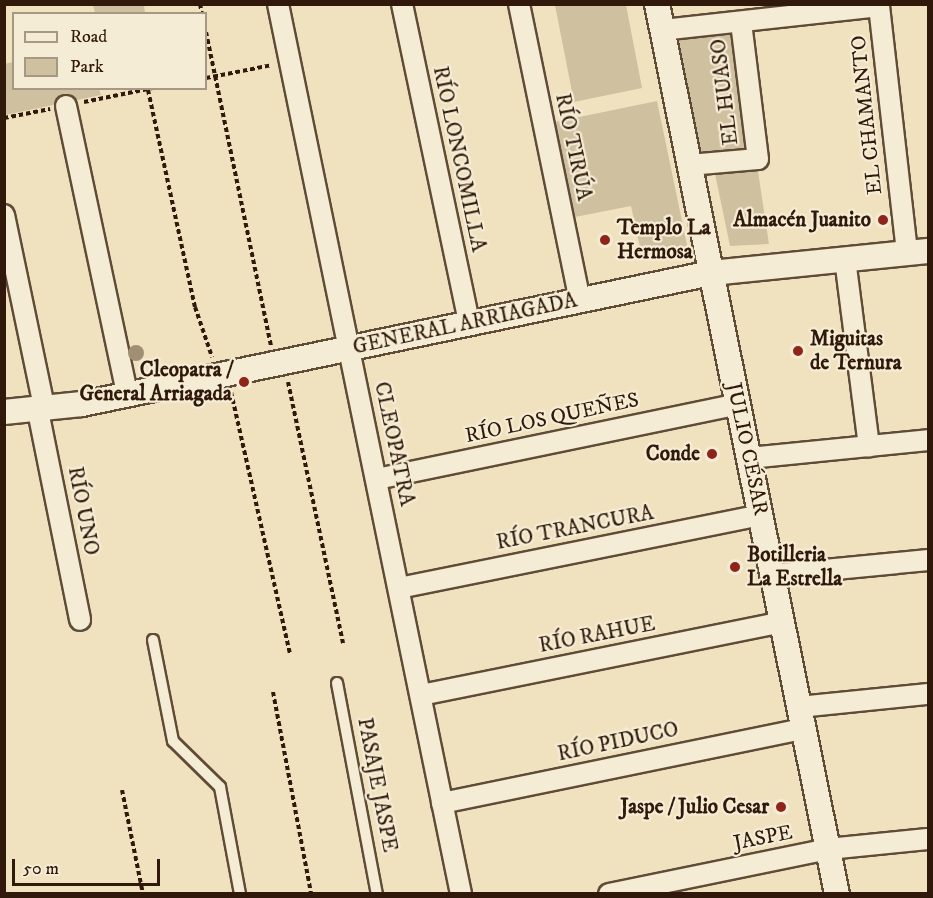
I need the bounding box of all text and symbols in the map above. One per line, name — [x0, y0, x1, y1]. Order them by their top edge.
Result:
legend — [12, 12, 207, 90]
text: Road — [70, 26, 107, 48]
street label: EL CHAMANTO — [846, 34, 888, 196]
street label: EL HUASO — [706, 37, 744, 147]
text: Park — [70, 56, 104, 78]
street label: RÍO LONCOMILLA — [427, 64, 491, 254]
street label: RÍO TIRÚA — [549, 91, 597, 203]
place label: Almacén Juanito — [733, 207, 871, 233]
marker: Almacén Juanito — [876, 213, 890, 227]
place label: Templo La Hermosa — [617, 215, 711, 265]
marker: Templo La Hermosa — [598, 233, 612, 247]
street label: GENERAL ARRIAGADA — [351, 288, 579, 360]
place label: Miguitas de Ternura — [810, 326, 902, 376]
marker: Miguitas de Ternura — [791, 344, 805, 358]
place label: Cleopatra / General Arriagada — [80, 357, 232, 407]
marker: Cleopatra / General Arriagada — [237, 375, 251, 389]
street label: CLEOPATRA — [369, 380, 419, 508]
street label: JULIO CÉSAR — [721, 380, 773, 518]
street label: RÍO LOS QUEÑES — [463, 387, 641, 449]
place label: Conde — [646, 441, 700, 467]
marker: Conde — [705, 447, 719, 461]
street label: RÍO UNO — [62, 464, 104, 558]
street label: RÍO TRANCURA — [494, 500, 656, 556]
place label: Botilleria La Estrella — [747, 542, 842, 592]
marker: Botilleria La Estrella — [728, 560, 742, 574]
street label: RÍO RAHUE — [537, 611, 657, 659]
street label: PASAJE JASPE — [352, 716, 402, 854]
street label: RÍO PIDUCO — [555, 717, 681, 767]
place label: Jaspe / Julio Cesar — [620, 794, 769, 820]
marker: Jaspe / Julio Cesar — [774, 800, 788, 814]
street label: JASPE — [731, 820, 795, 856]
scale bar — [15, 847, 164, 885]
text: 50 m — [23, 858, 59, 880]

